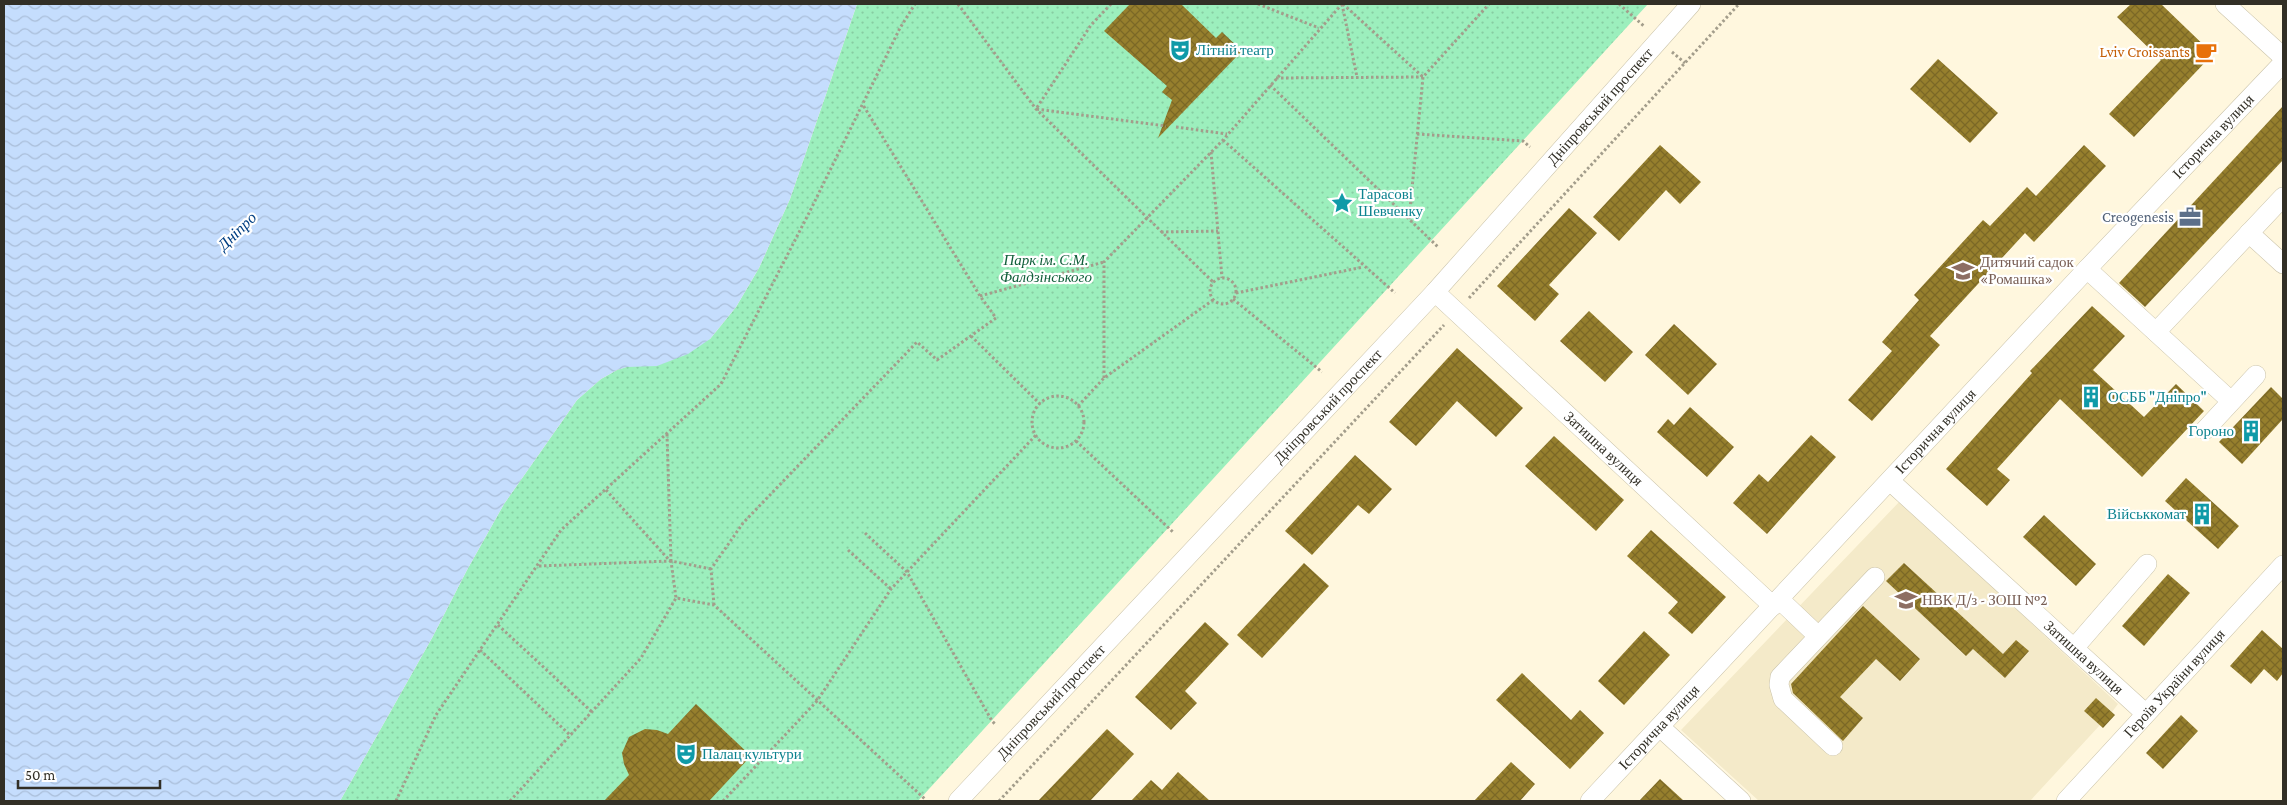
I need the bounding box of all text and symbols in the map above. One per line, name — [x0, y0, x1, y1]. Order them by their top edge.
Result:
theatre icon: Літній театр — [1167, 37, 1193, 63]
cafe icon: Lviv Croissants — [2193, 39, 2219, 65]
place label: Літній театр — [1196, 42, 1274, 58]
street label: Дніпровський проспект — [1544, 44, 1656, 168]
place label: Lviv Croissants — [2100, 44, 2190, 60]
street label: Історична вулиця — [2169, 91, 2257, 182]
place label: Тарасові Шевченку — [1358, 186, 1424, 219]
place icon: Тарасові Шевченку — [1329, 190, 1355, 216]
office icon: Creogenesis — [2177, 204, 2203, 230]
water label: Дніпро — [213, 209, 260, 255]
place label: Creogenesis — [2102, 209, 2174, 226]
park label: Парк ім. С.М. Фалдзінського — [1000, 252, 1092, 285]
place label: Дитячий садок «Ромашка» — [1980, 254, 2075, 287]
school or university icon: Дитячий садок «Ромашка» — [1950, 258, 1976, 284]
street label: Дніпровський проспект — [1271, 346, 1386, 467]
building icon: ОСББ "Днiпро" — [2078, 384, 2104, 410]
street label: Історична вулиця — [1892, 386, 1979, 477]
place label: ОСББ "Днiпро" — [2108, 389, 2207, 405]
street label: Затишна вулиця — [1561, 408, 1646, 489]
building icon: Гороно — [2238, 418, 2264, 444]
place label: Гороно — [2189, 423, 2234, 439]
building icon: Військкомат — [2189, 501, 2215, 527]
place label: Військкомат — [2107, 506, 2186, 522]
school or university icon: НВК Д/з - ЗОШ №2 — [1893, 587, 1919, 613]
place label: НВК Д/з - ЗОШ №2 — [1922, 592, 2047, 608]
street label: Затишна вулиця — [2041, 617, 2127, 697]
street label: Героїв України вулиця — [2121, 626, 2228, 741]
street label: Дніпровський проспект — [994, 641, 1109, 762]
street label: Історична вулиця — [1616, 681, 1702, 773]
theatre icon: Палац культури — [673, 741, 699, 767]
place label: Палац культури — [702, 746, 802, 762]
scale bar — [18, 758, 160, 790]
text: 50 m — [25, 767, 55, 783]

